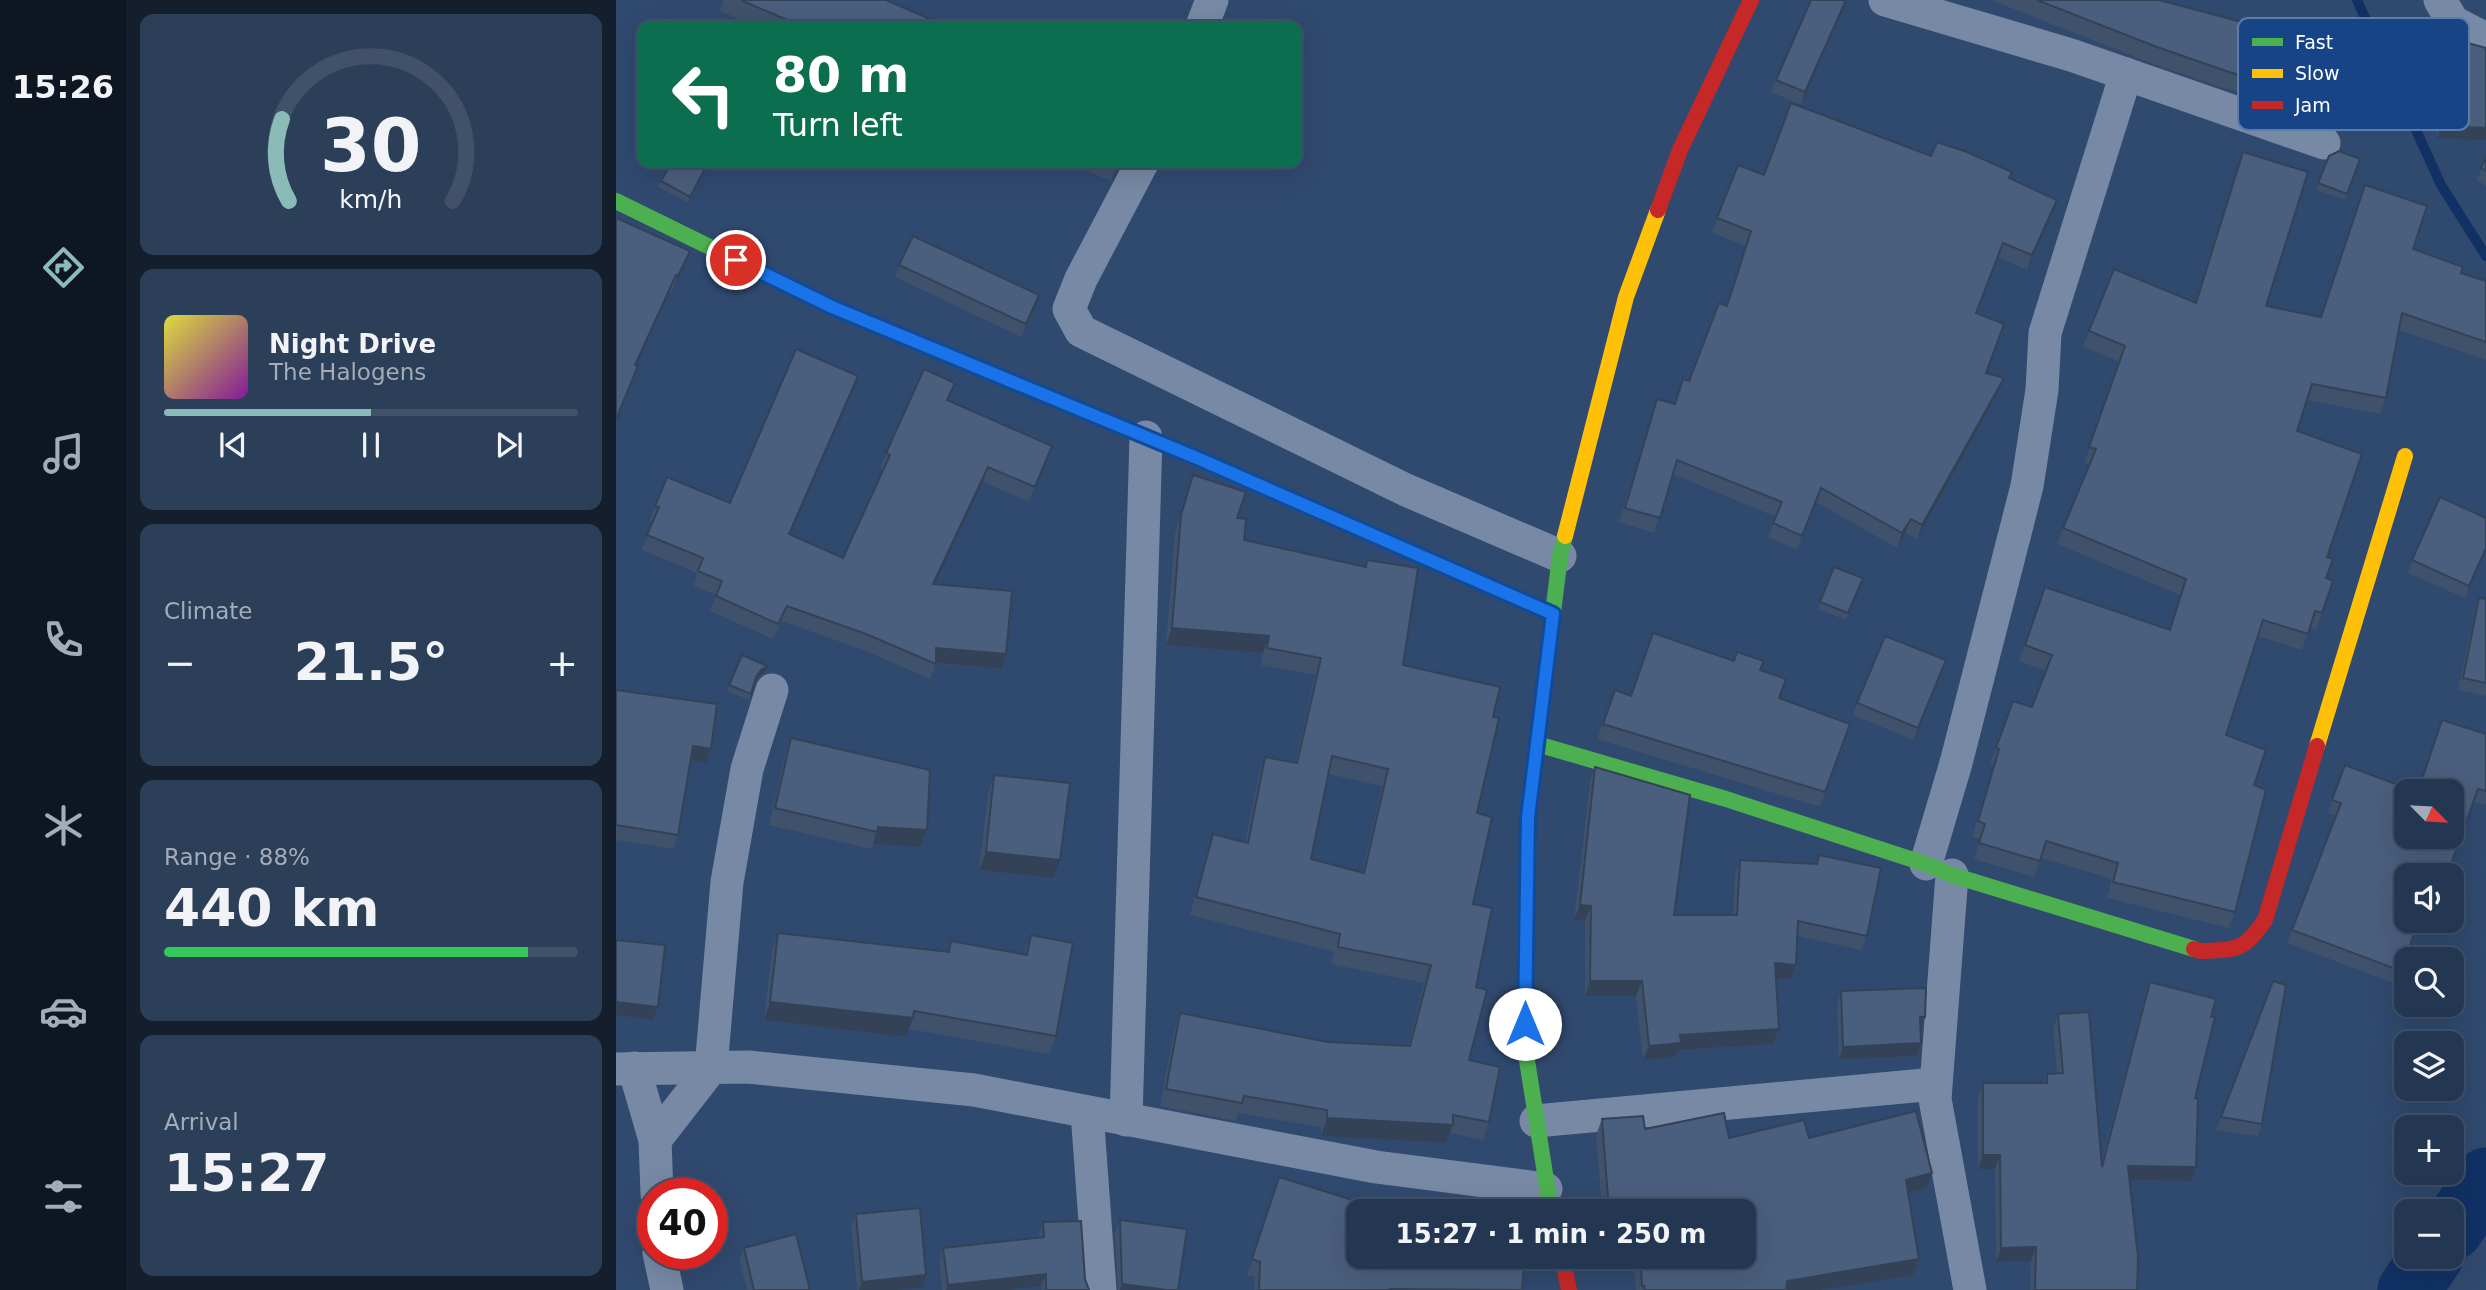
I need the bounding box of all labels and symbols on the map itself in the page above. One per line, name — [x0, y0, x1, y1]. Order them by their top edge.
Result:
legend — [2238, 18, 2469, 130]
text: Fast — [2295, 31, 2333, 53]
text: Slow — [2295, 62, 2340, 84]
text: Jam — [2294, 94, 2331, 116]
pin — [706, 230, 766, 290]
north arrow — [2394, 779, 2464, 849]
position arrow — [1488, 987, 1562, 1061]
speed limit sign: 40 — [637, 1178, 728, 1269]

